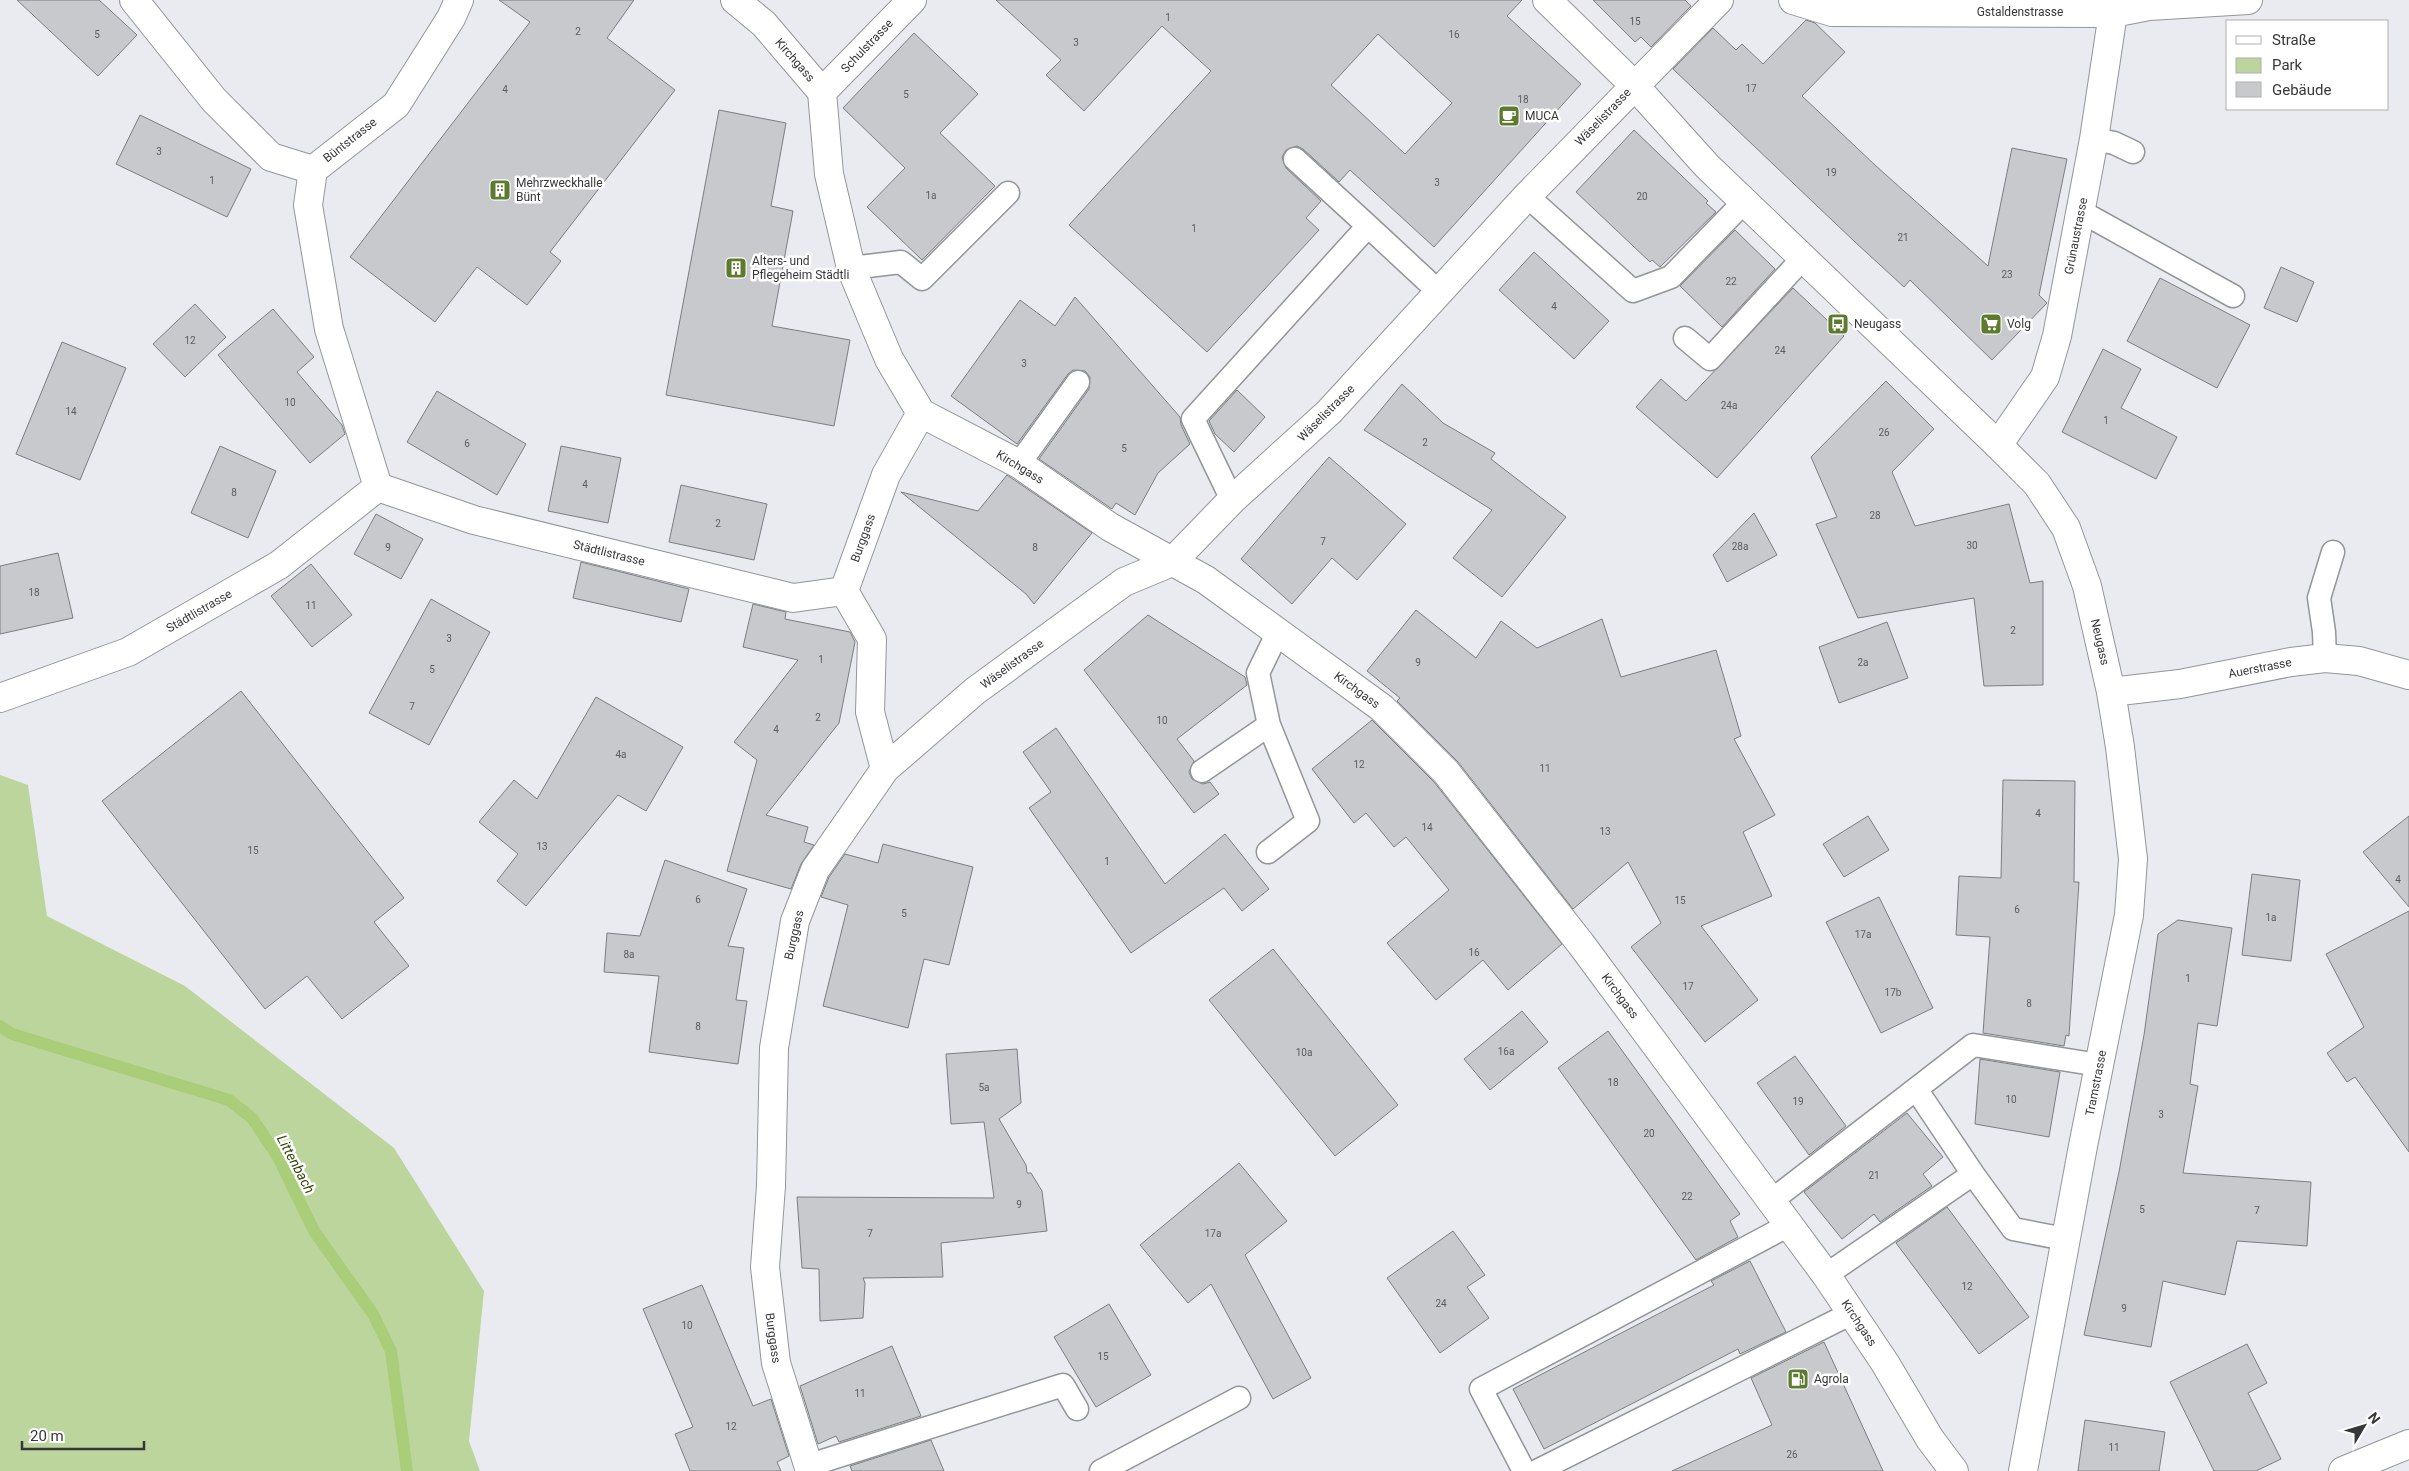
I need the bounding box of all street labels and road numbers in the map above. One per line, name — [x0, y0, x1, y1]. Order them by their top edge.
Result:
street label: Gstaldenstrasse — [1977, 5, 2063, 19]
street label: Schulstrasse — [838, 16, 896, 76]
street label: Kirchgass — [772, 35, 818, 85]
street label: Wäselistrasse — [1572, 85, 1634, 149]
street label: Büntstrasse — [321, 115, 379, 165]
street label: Grünaustrasse — [2062, 196, 2090, 276]
street label: Wäselistrasse — [1295, 382, 1357, 444]
street label: Kirchgass — [994, 447, 1046, 487]
street label: Burggass — [848, 512, 878, 564]
street label: Städtlistrasse — [572, 537, 646, 569]
street label: Städtlistrasse — [164, 587, 234, 635]
street label: Neugass — [2088, 617, 2112, 667]
street label: Wäselistrasse — [978, 636, 1046, 692]
street label: Auerstrasse — [2227, 655, 2293, 681]
street label: Kirchgass — [1331, 669, 1383, 711]
street label: Burggass — [782, 909, 806, 961]
street label: Kirchgass — [1598, 971, 1642, 1021]
street label: Tramstrasse — [2083, 1049, 2109, 1117]
street label: Kirchgass — [1838, 1297, 1880, 1349]
street label: Burggass — [763, 1312, 783, 1364]

